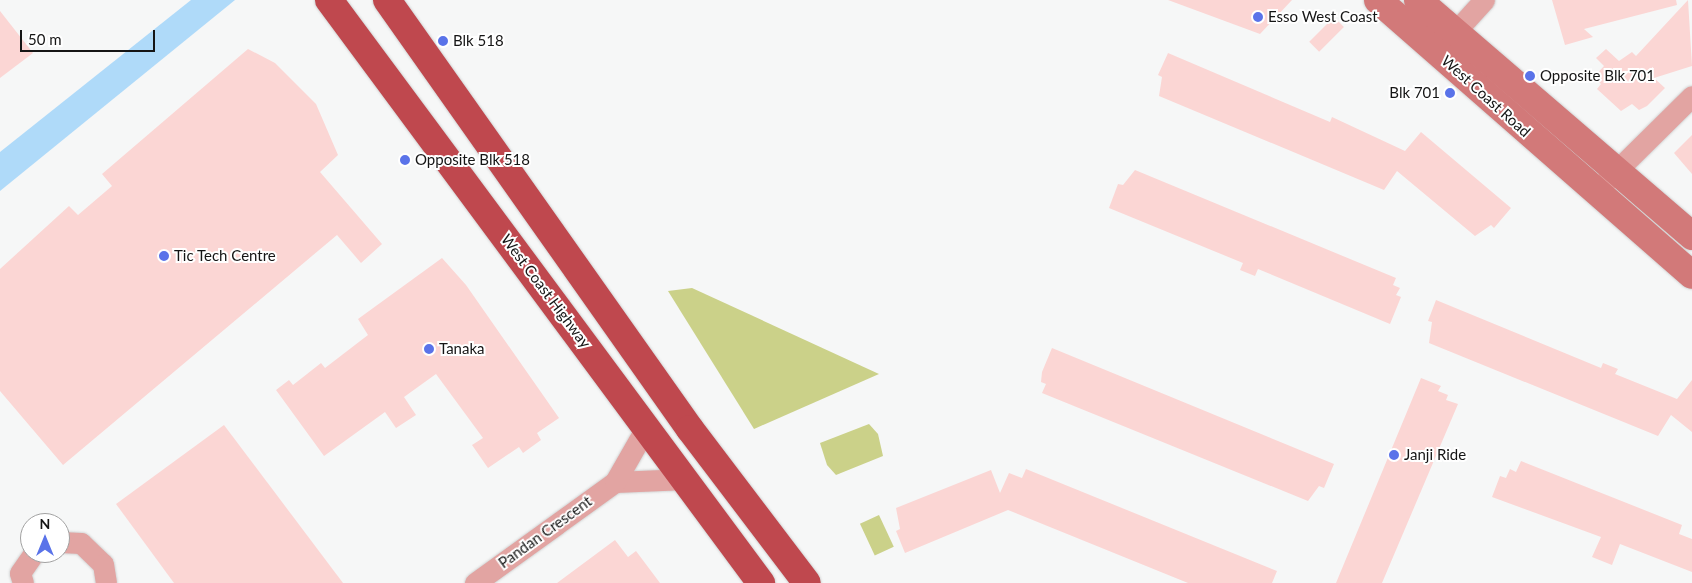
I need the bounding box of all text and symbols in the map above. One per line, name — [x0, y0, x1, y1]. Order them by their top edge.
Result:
place label: Esso West Coast — [1268, 8, 1378, 26]
marker: Esso West Coast — [1252, 11, 1264, 23]
scale bar — [22, 20, 158, 52]
text: 50 m — [28, 30, 62, 48]
place label: Blk 518 — [453, 32, 504, 50]
marker: Blk 518 — [437, 35, 449, 47]
street label: West Coast Road — [1438, 51, 1534, 141]
place label: Opposite Blk 701 — [1540, 67, 1655, 85]
marker: Opposite Blk 701 — [1524, 70, 1536, 82]
place label: Blk 701 — [1389, 84, 1440, 102]
marker: Blk 701 — [1444, 87, 1456, 99]
place label: Opposite Blk 518 — [415, 151, 530, 169]
marker: Opposite Blk 518 — [399, 154, 411, 166]
street label: West Coast Highway — [497, 231, 595, 351]
place label: Tic Tech Centre — [174, 247, 276, 265]
marker: Tic Tech Centre — [158, 250, 170, 262]
place label: Tanaka — [439, 340, 485, 358]
marker: Tanaka — [423, 343, 435, 355]
place label: Janji Ride — [1404, 446, 1466, 464]
marker: Janji Ride — [1388, 449, 1400, 461]
street label: Pandan Crescent — [495, 492, 595, 572]
north arrow — [20, 513, 70, 563]
text: N — [40, 515, 50, 532]

